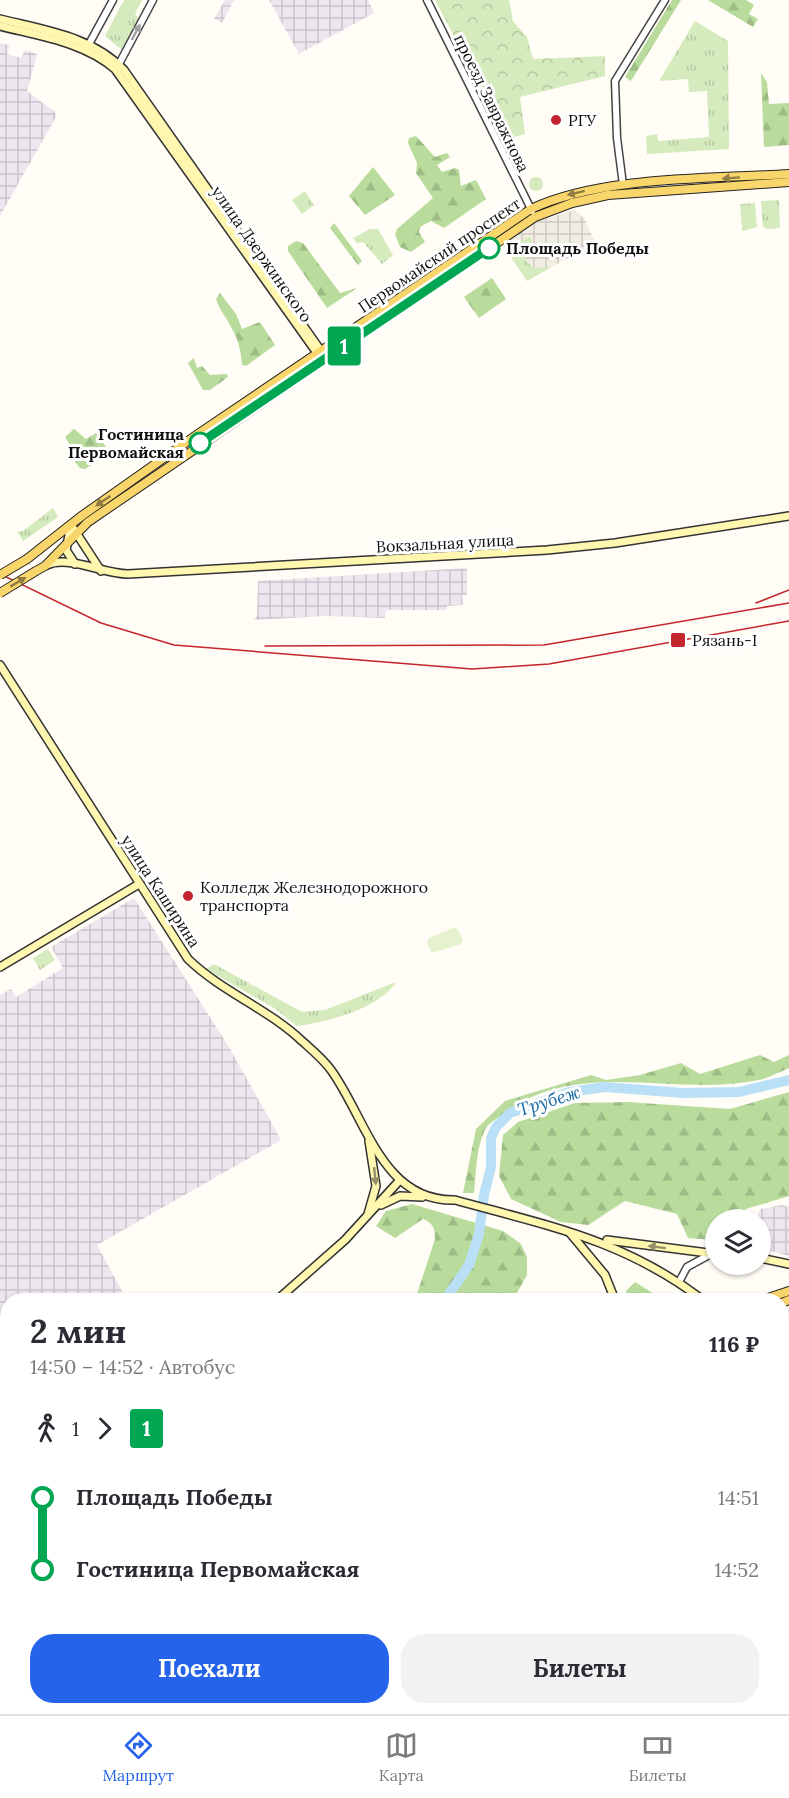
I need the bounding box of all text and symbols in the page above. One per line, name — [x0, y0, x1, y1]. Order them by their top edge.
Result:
one-way arrow — [131, 23, 141, 40]
street label: проезд Завражнова — [450, 31, 534, 175]
place label: РГУ — [568, 110, 596, 130]
marker: РГУ — [549, 113, 563, 127]
one-way arrow — [721, 173, 740, 182]
street label: улица Дзержинского — [207, 182, 317, 326]
one-way arrow — [567, 189, 585, 198]
street label: Первомайский проспект — [354, 193, 524, 317]
marker: Площадь Победы — [478, 237, 500, 259]
place label: Площадь Победы — [506, 238, 649, 258]
line badge: 1 — [324, 326, 364, 366]
text: 1 — [340, 333, 348, 360]
place label: Гостиница Первомайская — [68, 424, 185, 462]
marker: Гостиница Первомайская — [189, 432, 211, 454]
one-way arrow — [95, 495, 111, 506]
street label: Вокзальная улица — [375, 529, 515, 557]
one-way arrow — [10, 576, 26, 587]
place label: Рязань-I — [692, 630, 757, 650]
marker: Рязань-I — [669, 631, 687, 649]
street label: улица Каширина — [117, 831, 205, 951]
place label: Колледж Железнодорожного транспорта — [200, 877, 428, 915]
marker: Колледж Железнодорожного транспорта — [181, 889, 195, 903]
water label: Трубеж — [515, 1080, 583, 1121]
one-way arrow — [370, 1166, 380, 1185]
map controls — [705, 1209, 771, 1275]
button: layers — [705, 1209, 771, 1275]
one-way arrow — [648, 1242, 667, 1252]
text: 2 мин — [30, 1310, 126, 1352]
text: 116 ₽ — [709, 1330, 759, 1358]
text: 14:50 – 14:52 · Автобус — [30, 1354, 235, 1379]
icon: walk — [30, 1412, 63, 1445]
icon: forward — [88, 1412, 121, 1445]
text: 1 — [142, 1415, 151, 1442]
text: 1 — [72, 1416, 79, 1441]
text: Площадь Победы — [76, 1483, 273, 1511]
text: 14:51 — [718, 1485, 759, 1510]
text: Гостиница Первомайская — [76, 1555, 360, 1583]
text: 14:52 — [714, 1557, 759, 1582]
button: Поехали — [30, 1634, 389, 1703]
button: Билеты — [401, 1634, 759, 1703]
tab: Маршрут — [102, 1729, 174, 1785]
tab: Карта — [379, 1729, 424, 1785]
tab: Билеты — [629, 1729, 687, 1785]

